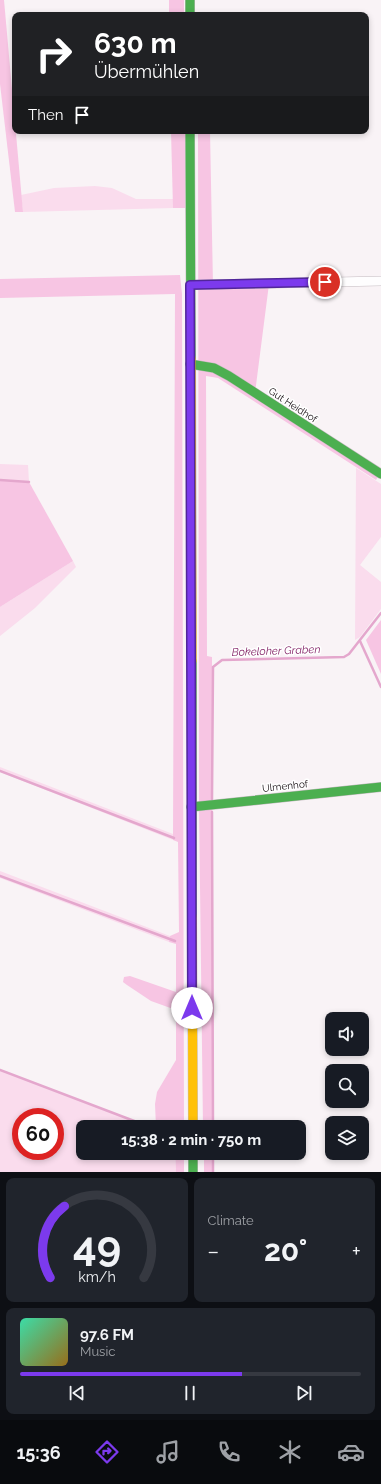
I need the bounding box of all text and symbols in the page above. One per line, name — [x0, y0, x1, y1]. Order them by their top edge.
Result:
text: 630 m — [94, 27, 176, 60]
icon: right — [28, 28, 80, 80]
text: Übermühlen — [94, 61, 199, 82]
icon: arrive — [71, 104, 93, 126]
text: Then — [28, 106, 63, 124]
pin — [308, 265, 342, 299]
icon: arrive — [314, 271, 336, 293]
street label: Gut Heidhof — [267, 385, 320, 425]
water label: Bokeloher Graben — [231, 643, 321, 659]
street label: Ulmenhof — [262, 778, 309, 794]
position arrow — [171, 987, 213, 1029]
map controls — [325, 1012, 369, 1160]
button: sound — [325, 1012, 369, 1056]
button: search — [325, 1064, 369, 1108]
speed limit sign: 60 — [12, 1108, 64, 1160]
button: layers — [325, 1116, 369, 1160]
text: 15:38 · 2 min · 750 m — [121, 1131, 261, 1149]
text: Climate — [208, 1213, 254, 1228]
text: 49 — [73, 1222, 121, 1271]
text: 20° — [264, 1233, 307, 1268]
text: − — [208, 1238, 219, 1264]
text: + — [352, 1238, 361, 1264]
text: km/h — [78, 1269, 116, 1285]
text: 97.6 FM — [80, 1326, 134, 1344]
text: Music — [80, 1344, 115, 1359]
icon: previous — [66, 1382, 88, 1404]
icon: pause — [179, 1382, 201, 1404]
icon: next — [293, 1382, 315, 1404]
icon: directions — [93, 1438, 121, 1466]
icon: music — [154, 1438, 182, 1466]
icon: phone — [215, 1438, 243, 1466]
icon: climate — [276, 1438, 304, 1466]
icon: car — [337, 1438, 365, 1466]
text: 15:36 — [16, 1442, 61, 1463]

